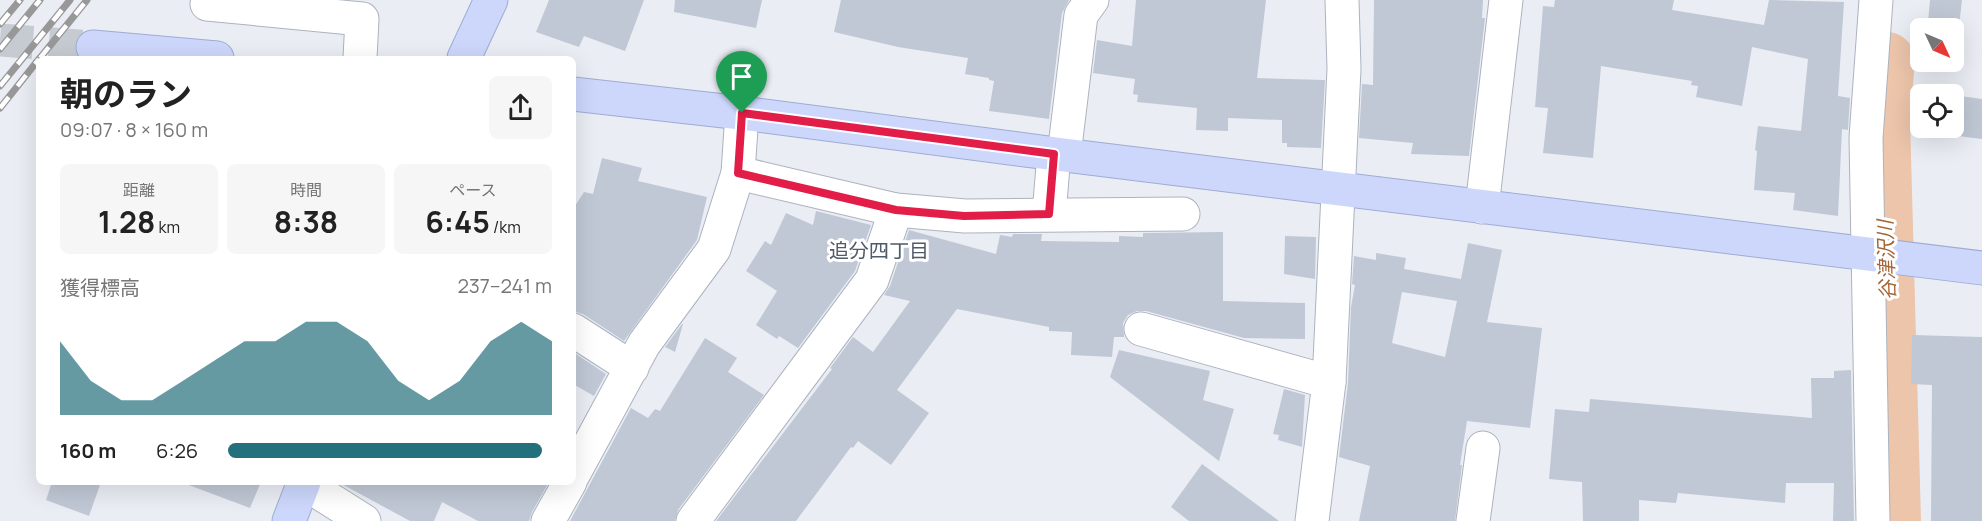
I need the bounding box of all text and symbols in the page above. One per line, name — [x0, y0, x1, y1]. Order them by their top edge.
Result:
north arrow — [1910, 18, 1964, 72]
map controls — [1910, 18, 1964, 138]
pin — [716, 51, 767, 113]
icon: arrive — [725, 60, 758, 93]
text: 朝のラン — [60, 71, 192, 116]
button: share — [489, 76, 552, 139]
button: locate — [1910, 84, 1964, 138]
text: 09:07 · 8 × 160 m — [60, 116, 208, 143]
text: 距離 — [123, 179, 155, 201]
text: 時間 — [290, 179, 322, 201]
text: ペース — [449, 179, 497, 201]
text: 1.28 — [98, 201, 155, 242]
text: 8:38 — [274, 201, 338, 242]
text: 6:45 — [425, 201, 490, 242]
text: km — [155, 216, 180, 238]
text: /km — [490, 216, 521, 238]
water label: 谷津沢川 — [1871, 218, 1901, 300]
district label: 追分四丁目 — [829, 237, 929, 264]
text: 237–241 m — [457, 272, 552, 299]
text: 獲得標高 — [60, 274, 140, 301]
text: 160 m — [60, 437, 116, 464]
text: 6:26 — [156, 437, 198, 464]

